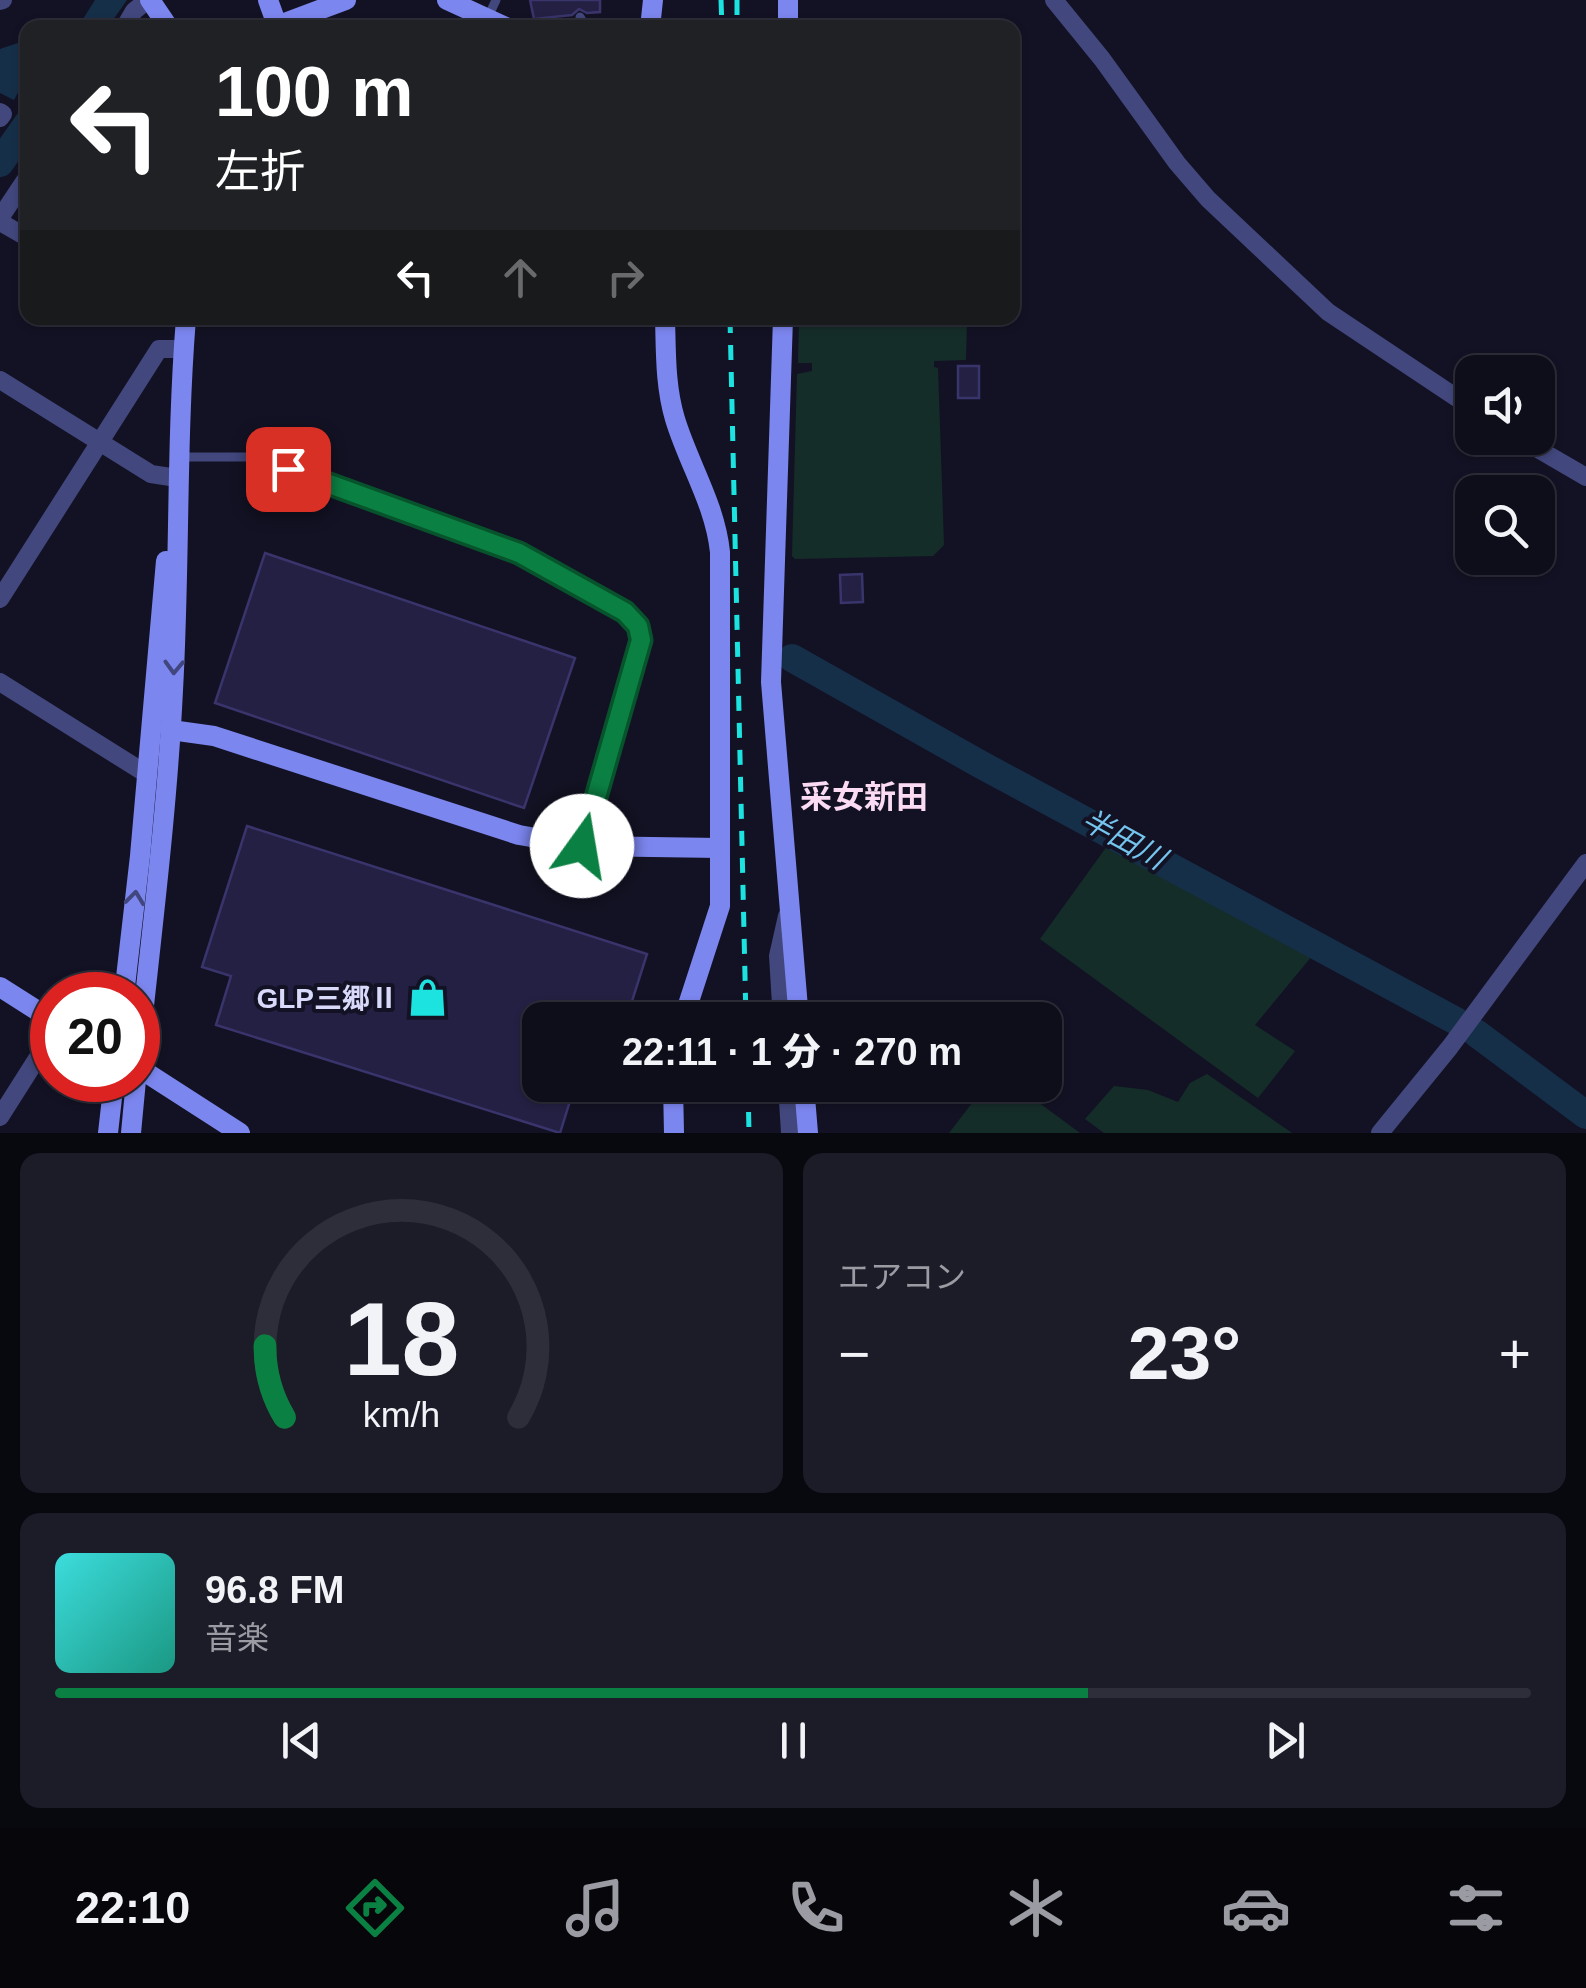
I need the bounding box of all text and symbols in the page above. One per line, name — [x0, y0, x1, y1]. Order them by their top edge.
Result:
text: 100 m — [215, 53, 413, 131]
icon: left — [50, 60, 180, 190]
text: 左折 — [215, 146, 305, 197]
icon: left — [388, 250, 443, 305]
icon: ahead — [493, 250, 548, 305]
icon: right — [598, 250, 653, 305]
map controls — [1455, 355, 1555, 575]
button: sound — [1455, 355, 1555, 455]
pin — [246, 427, 331, 512]
icon: arrive — [261, 442, 316, 497]
button: search — [1455, 475, 1555, 575]
one-way arrow — [163, 659, 184, 675]
district label: 采女新田 — [800, 779, 928, 815]
position arrow — [530, 794, 634, 898]
water label: 半田川 — [1077, 803, 1174, 877]
one-way arrow — [124, 890, 145, 906]
speed limit sign: 20 — [30, 972, 160, 1102]
shop icon: GLP三郷Ⅱ — [407, 977, 449, 1019]
place label: GLP三郷Ⅱ — [256, 983, 398, 1014]
text: 22:11 · 1 分 · 270 m — [622, 1031, 962, 1073]
text: エアコン — [838, 1259, 966, 1295]
text: 18 — [344, 1281, 459, 1397]
text: 23° — [1128, 1311, 1241, 1395]
text: − — [838, 1323, 870, 1385]
text: + — [1499, 1323, 1531, 1385]
text: km/h — [363, 1395, 440, 1435]
text: 96.8 FM — [205, 1569, 344, 1611]
text: 音楽 — [205, 1620, 269, 1656]
icon: previous — [274, 1713, 329, 1768]
icon: pause — [766, 1713, 821, 1768]
icon: next — [1258, 1713, 1313, 1768]
icon: directions — [340, 1873, 410, 1943]
icon: music — [560, 1873, 630, 1943]
icon: phone — [781, 1873, 851, 1943]
icon: climate — [1001, 1873, 1071, 1943]
icon: car — [1221, 1873, 1291, 1943]
icon: filters — [1441, 1873, 1511, 1943]
text: 22:10 — [75, 1882, 190, 1933]

